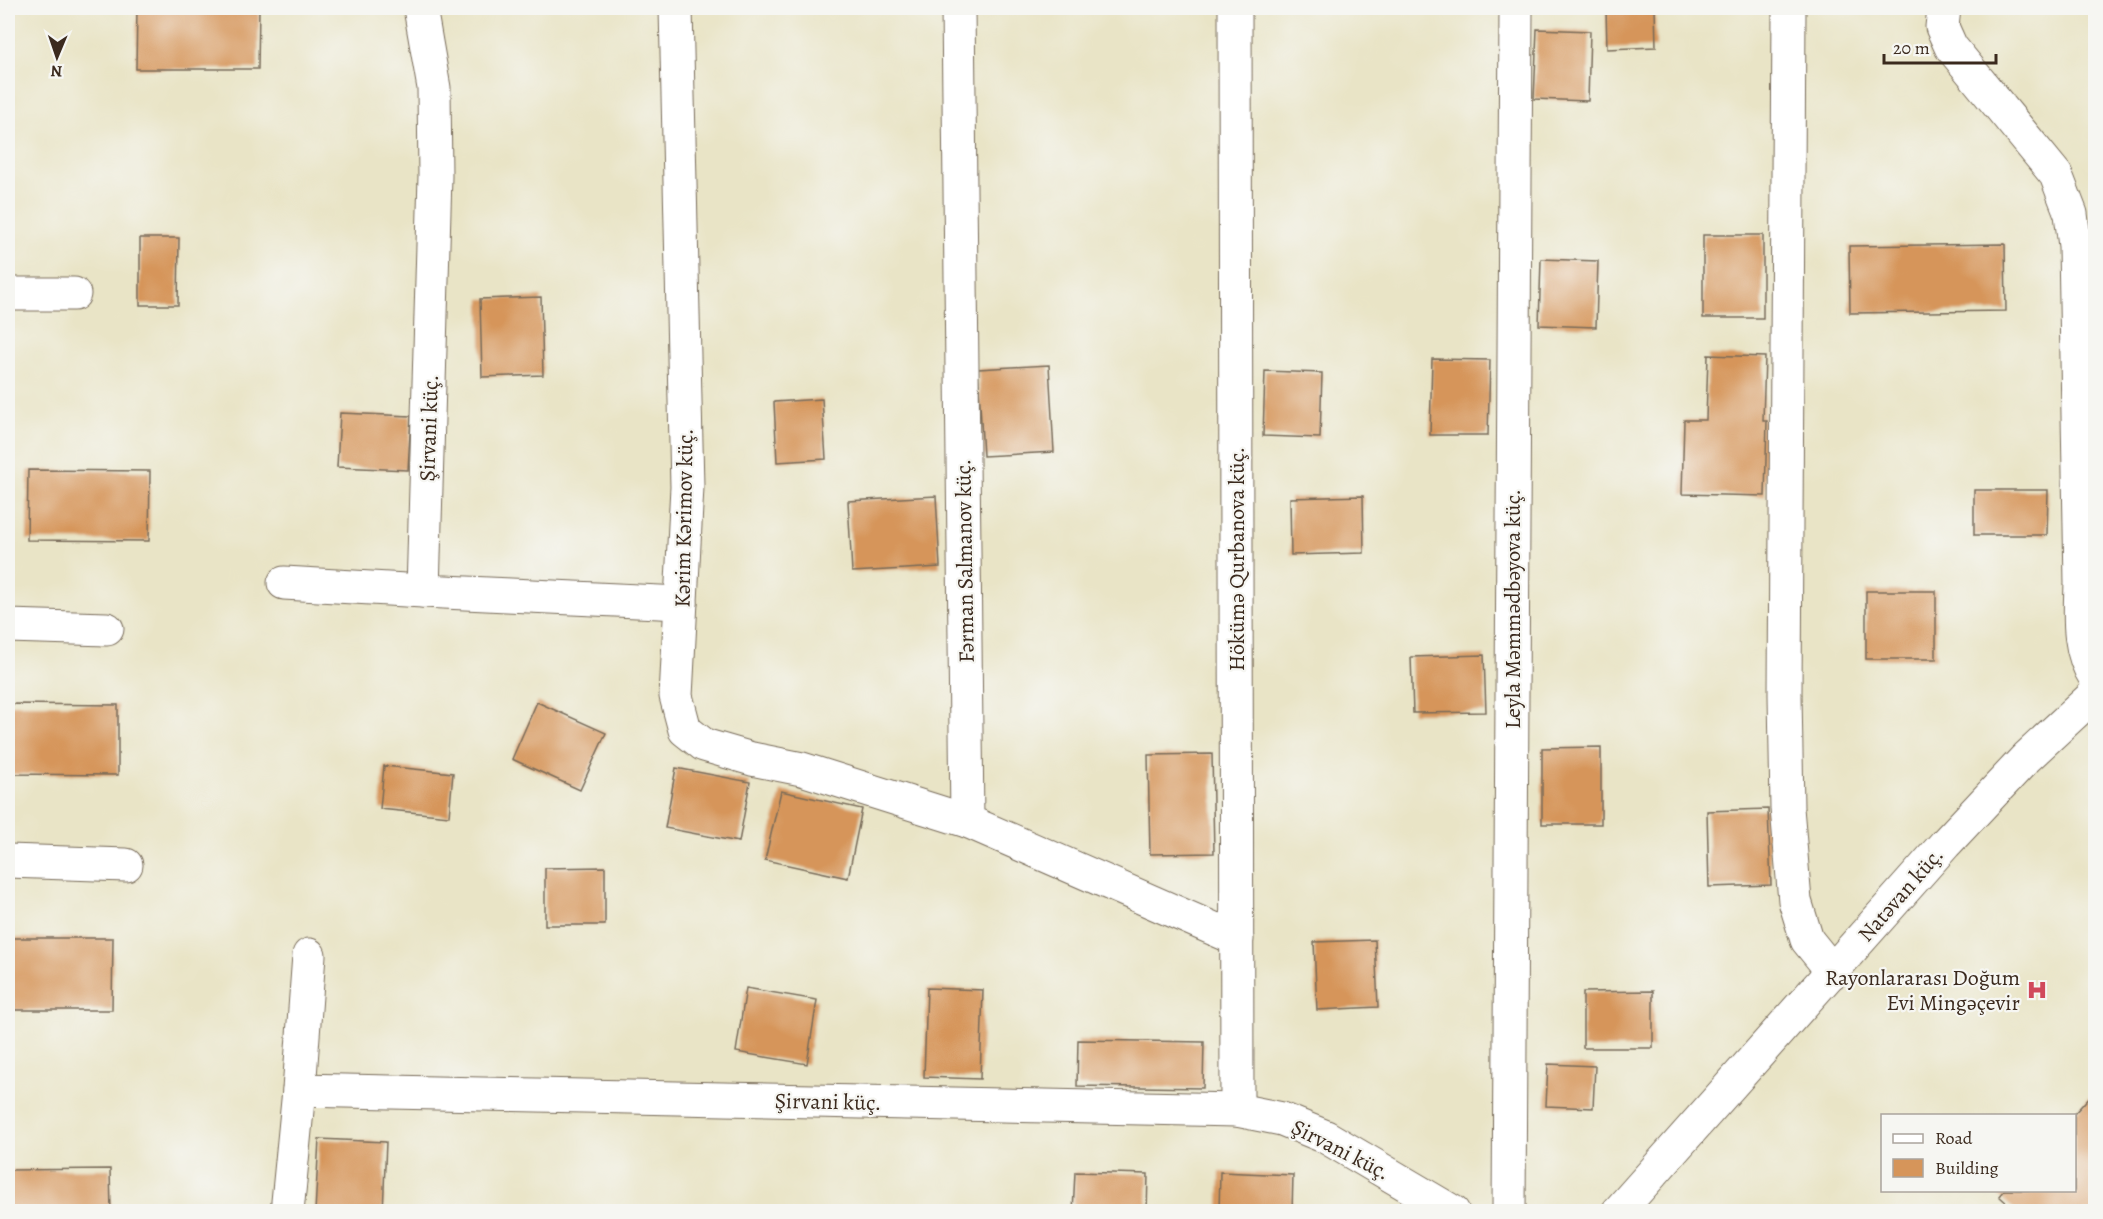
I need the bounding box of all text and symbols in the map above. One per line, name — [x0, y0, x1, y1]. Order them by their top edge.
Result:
north arrow — [27, 27, 87, 87]
scale bar — [1884, 27, 1996, 65]
text: 20 m — [1893, 36, 1930, 60]
text: N — [50, 60, 63, 82]
street label: Şirvani küç. — [412, 374, 446, 482]
street label: Kərim Kərimov küç. — [667, 428, 701, 608]
street label: Hökümə Qurbanova küç. — [1222, 447, 1252, 671]
street label: Fərman Salmanov küç. — [948, 459, 982, 663]
street label: Leyla Məmmədbəyova küç. — [1498, 489, 1528, 729]
street label: Natəvan küç. — [1851, 841, 1950, 949]
place label: Rayonlararası Doğum Evi Mingəçevir — [1825, 963, 2020, 1018]
hospital icon: Rayonlararası Doğum Evi Mingəçevir — [2025, 978, 2049, 1002]
street label: Şirvani küç. — [774, 1086, 882, 1118]
street label: Şirvani küç. — [1286, 1112, 1395, 1188]
legend — [1881, 1114, 2076, 1192]
text: Road — [1935, 1126, 1973, 1150]
text: Building — [1935, 1156, 1999, 1180]

